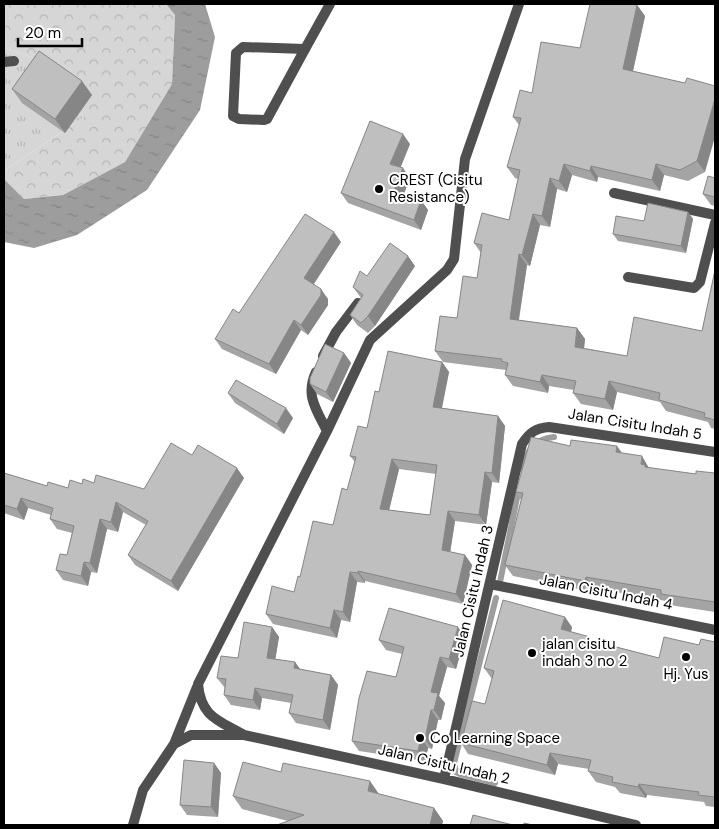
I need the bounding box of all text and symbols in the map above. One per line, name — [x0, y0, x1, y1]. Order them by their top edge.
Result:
scale bar — [18, 15, 81, 47]
text: 20 m — [25, 23, 61, 43]
place label: CREST (Cisitu Resistance) — [389, 170, 483, 207]
marker: CREST (Cisitu Resistance) — [373, 183, 385, 195]
street label: Jalan Cisitu Indah 5 — [567, 404, 703, 444]
street label: Jalan Cisitu Indah 3 — [448, 523, 498, 659]
street label: Jalan Cisitu Indah 4 — [538, 569, 674, 615]
place label: jalan cisitu indah 3 no 2 — [541, 634, 627, 671]
marker: jalan cisitu indah 3 no 2 — [526, 647, 538, 659]
marker: Hj. Yus — [680, 651, 692, 663]
place label: Hj. Yus — [663, 664, 709, 684]
place label: Co Learning Space — [430, 728, 560, 748]
marker: Co Learning Space — [414, 732, 426, 744]
street label: Jalan Cisitu Indah 2 — [376, 739, 512, 789]

